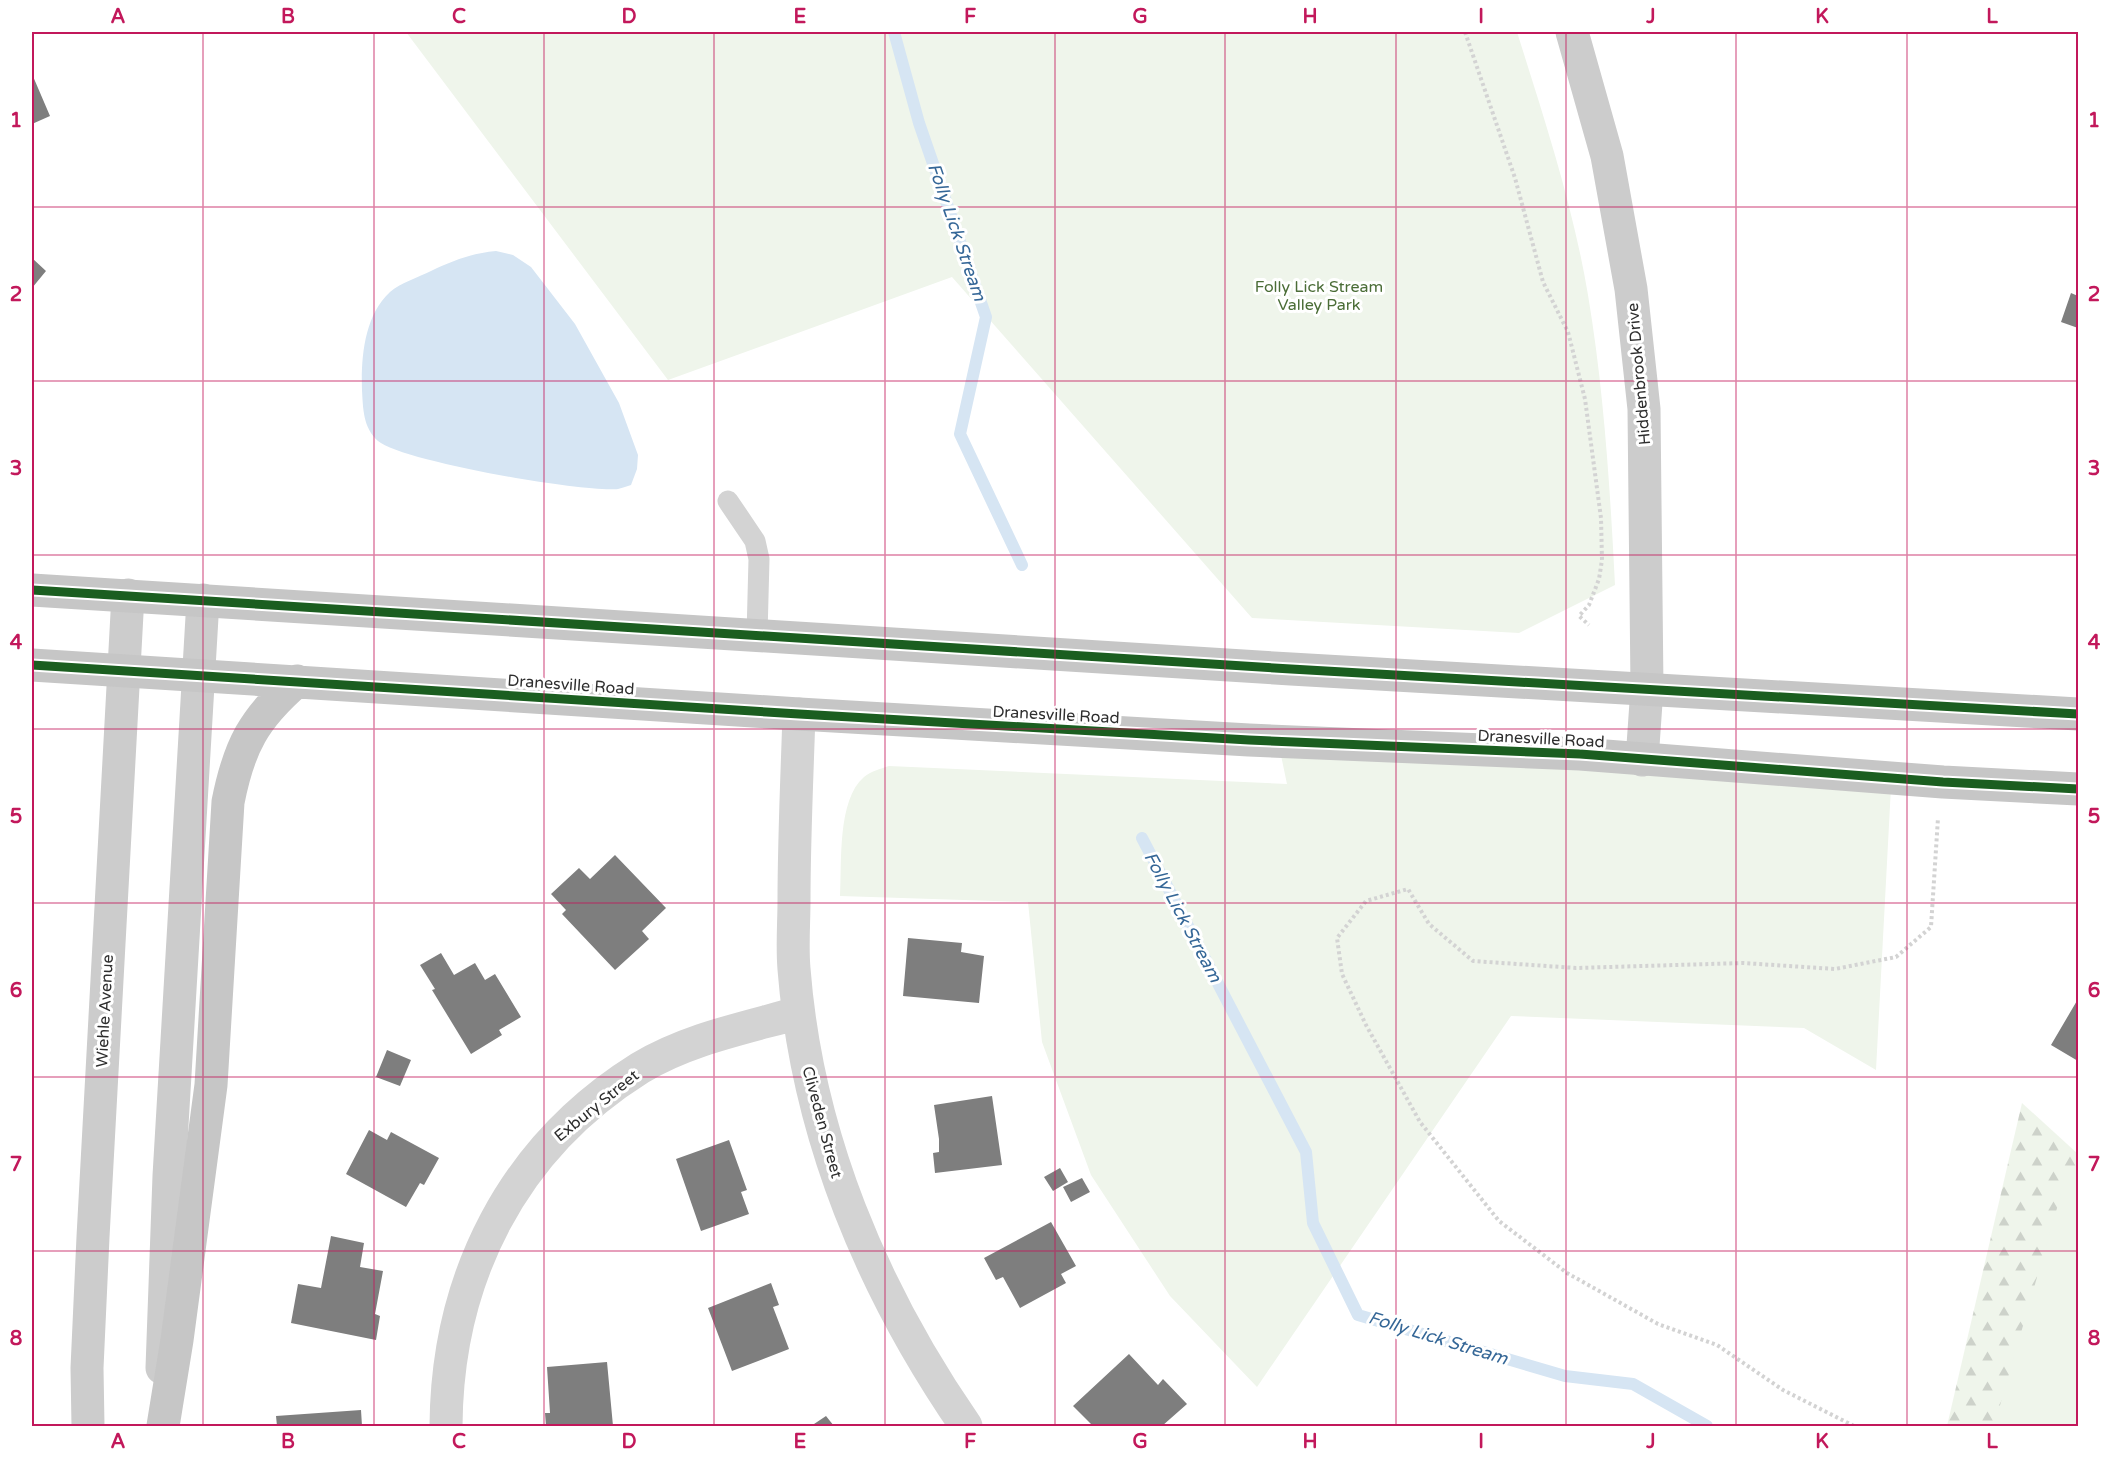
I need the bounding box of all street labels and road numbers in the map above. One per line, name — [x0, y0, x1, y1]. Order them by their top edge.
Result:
street label: Hiddenbrook Drive — [1623, 302, 1655, 446]
street label: Dranesville Road — [507, 671, 635, 699]
street label: Dranesville Road — [992, 702, 1120, 728]
street label: Dranesville Road — [1477, 726, 1605, 752]
street label: Wiehle Avenue — [92, 954, 118, 1068]
street label: Cliveden Street — [797, 1064, 847, 1181]
street label: Exbury Street — [550, 1065, 643, 1146]

